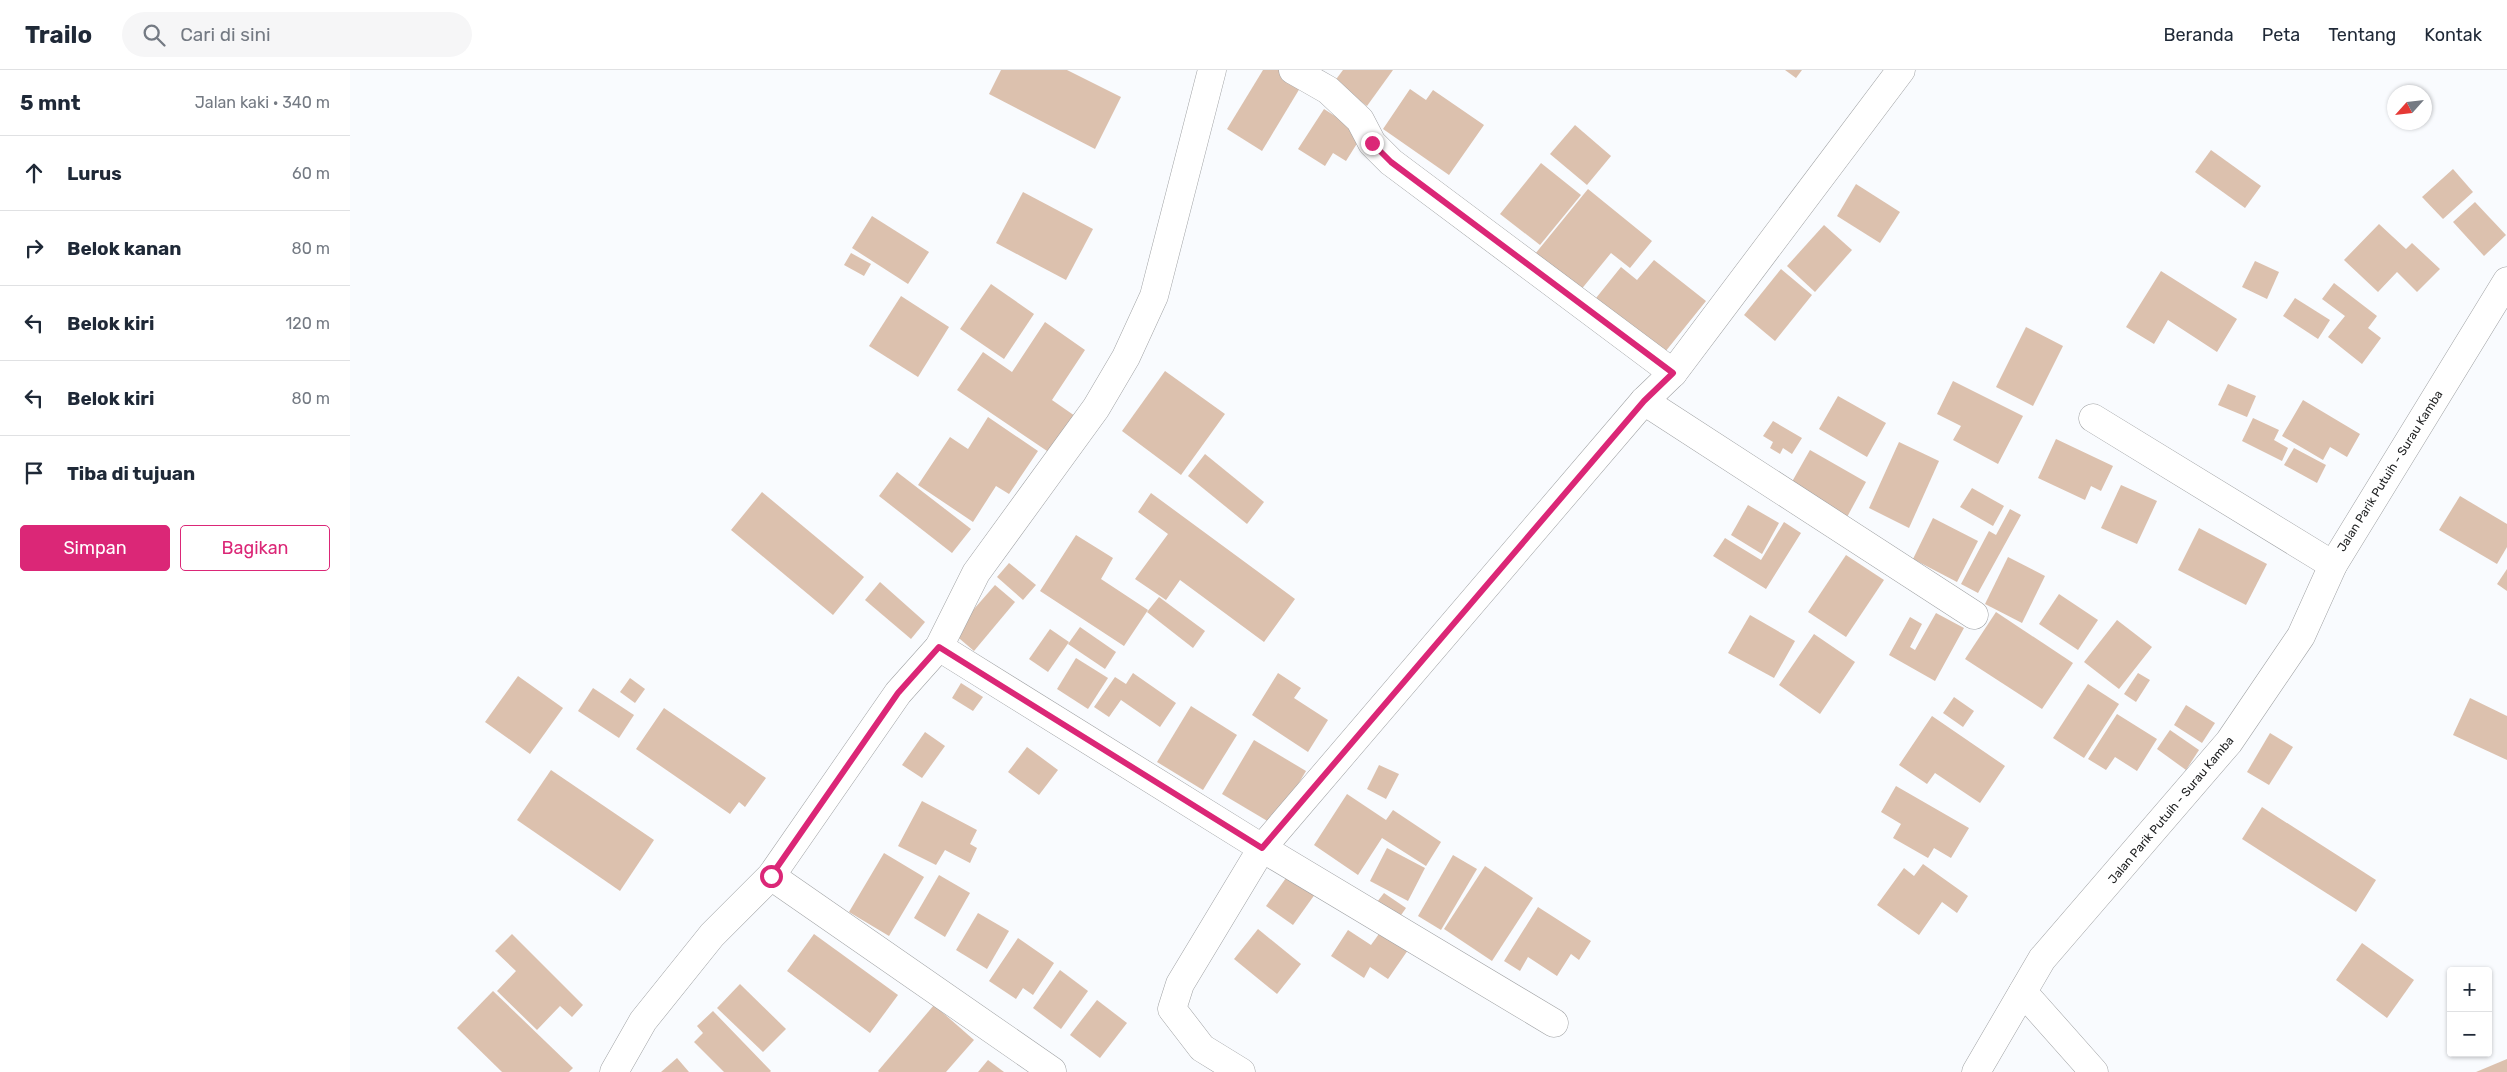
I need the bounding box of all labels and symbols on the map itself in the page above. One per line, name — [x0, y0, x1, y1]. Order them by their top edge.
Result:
north arrow — [2387, 85, 2432, 130]
route end — [1361, 132, 1384, 155]
street label: Jalan Parik Putuih - Surau Kamba — [2334, 388, 2446, 554]
street label: Jalan Parik Putuih - Surau Kamba — [2105, 734, 2237, 886]
route start — [760, 865, 783, 888]

